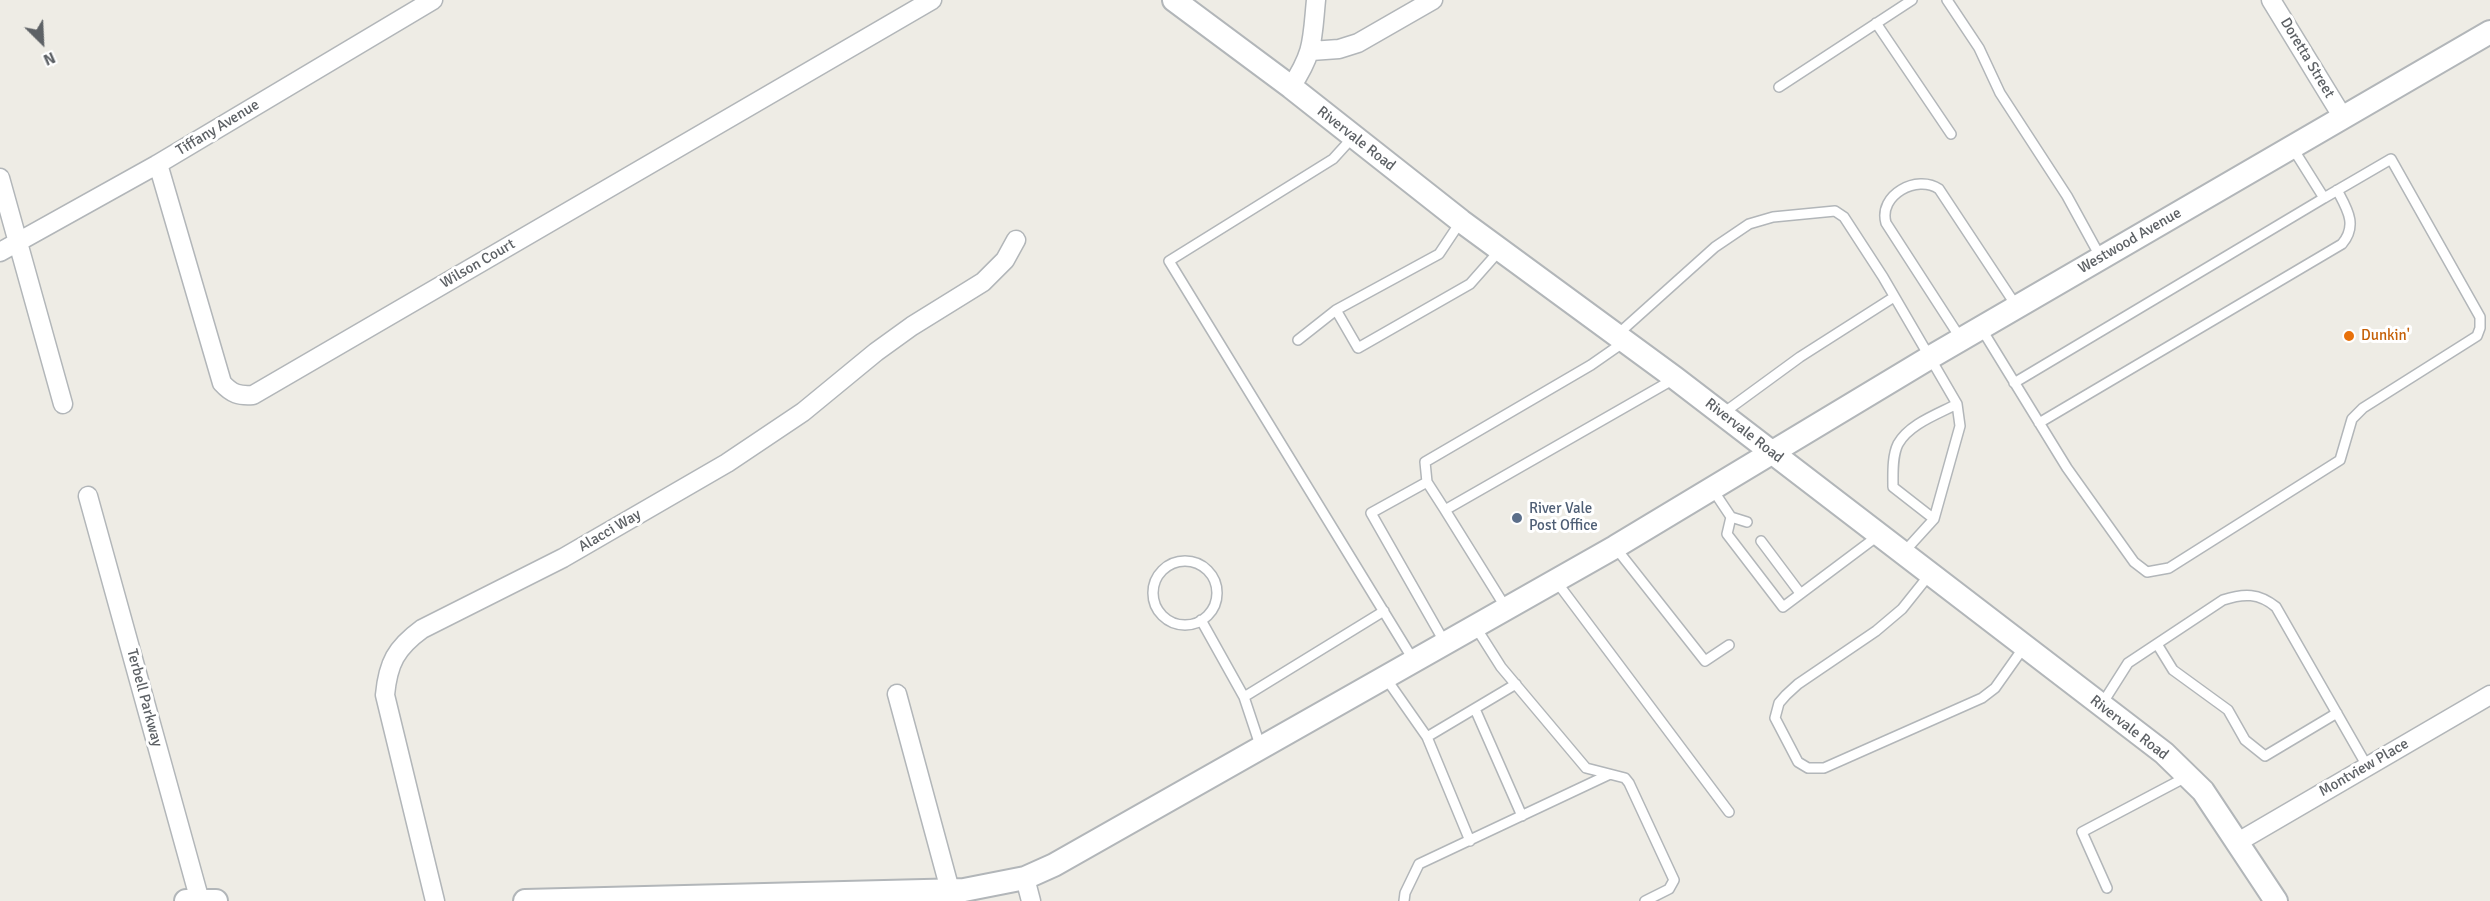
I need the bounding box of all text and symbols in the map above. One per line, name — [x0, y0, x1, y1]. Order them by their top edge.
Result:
north arrow — [12, 12, 72, 72]
street label: Doretta Street — [2276, 14, 2338, 102]
text: N — [40, 47, 58, 70]
street label: Tiffany Avenue — [173, 96, 263, 160]
street label: Rivervale Road — [1313, 103, 1399, 175]
street label: Westwood Avenue — [2075, 204, 2185, 278]
street label: Wilson Court — [438, 235, 518, 293]
place label: Dunkin' — [2361, 327, 2410, 345]
marker: Dunkin' — [2342, 329, 2356, 343]
street label: Rivervale Road — [1701, 395, 1787, 467]
place label: River Vale Post Office — [1529, 500, 1598, 535]
street label: Alacci Way — [576, 506, 644, 556]
marker: River Vale Post Office — [1510, 511, 1524, 525]
street label: Terbell Parkway — [122, 647, 166, 749]
street label: Rivervale Road — [2086, 692, 2172, 764]
street label: Montview Place — [2316, 735, 2412, 801]

